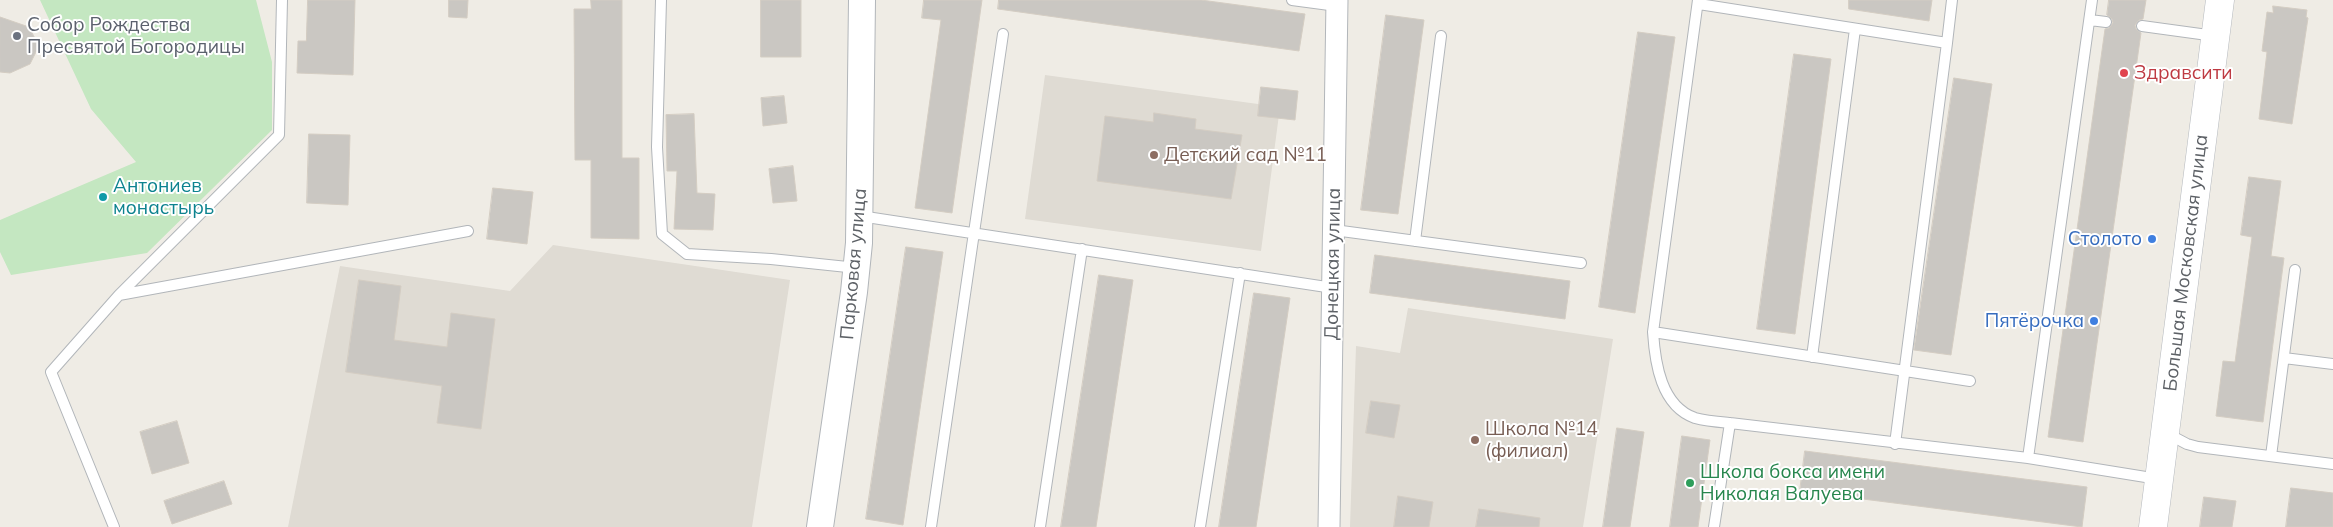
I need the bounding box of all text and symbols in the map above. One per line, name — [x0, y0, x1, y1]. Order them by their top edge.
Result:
place label: Собор Рождества Пресвятой Богородицы — [27, 14, 245, 58]
marker: Собор Рождества Пресвятой Богородицы — [11, 30, 23, 42]
place label: Здравсити — [2134, 62, 2233, 84]
marker: Здравсити — [2118, 67, 2130, 79]
street label: Большая Московская улица — [2159, 133, 2213, 393]
place label: Детский сад №11 — [1164, 144, 1327, 166]
marker: Детский сад №11 — [1148, 149, 1160, 161]
place label: Антониев монастырь — [113, 175, 214, 219]
street label: Парковая улица — [836, 187, 872, 341]
street label: Донецкая улица — [1320, 188, 1346, 340]
marker: Антониев монастырь — [97, 191, 109, 203]
place label: Столото — [2068, 228, 2142, 250]
marker: Столото — [2146, 233, 2158, 245]
place label: Пятёрочка — [1985, 310, 2084, 332]
marker: Пятёрочка — [2088, 315, 2100, 327]
place label: Школа №14 (филиал) — [1485, 418, 1598, 462]
marker: Школа №14 (филиал) — [1469, 434, 1481, 446]
place label: Школа бокса имени Николая Валуева — [1700, 461, 1885, 505]
marker: Школа бокса имени Николая Валуева — [1684, 477, 1696, 489]

